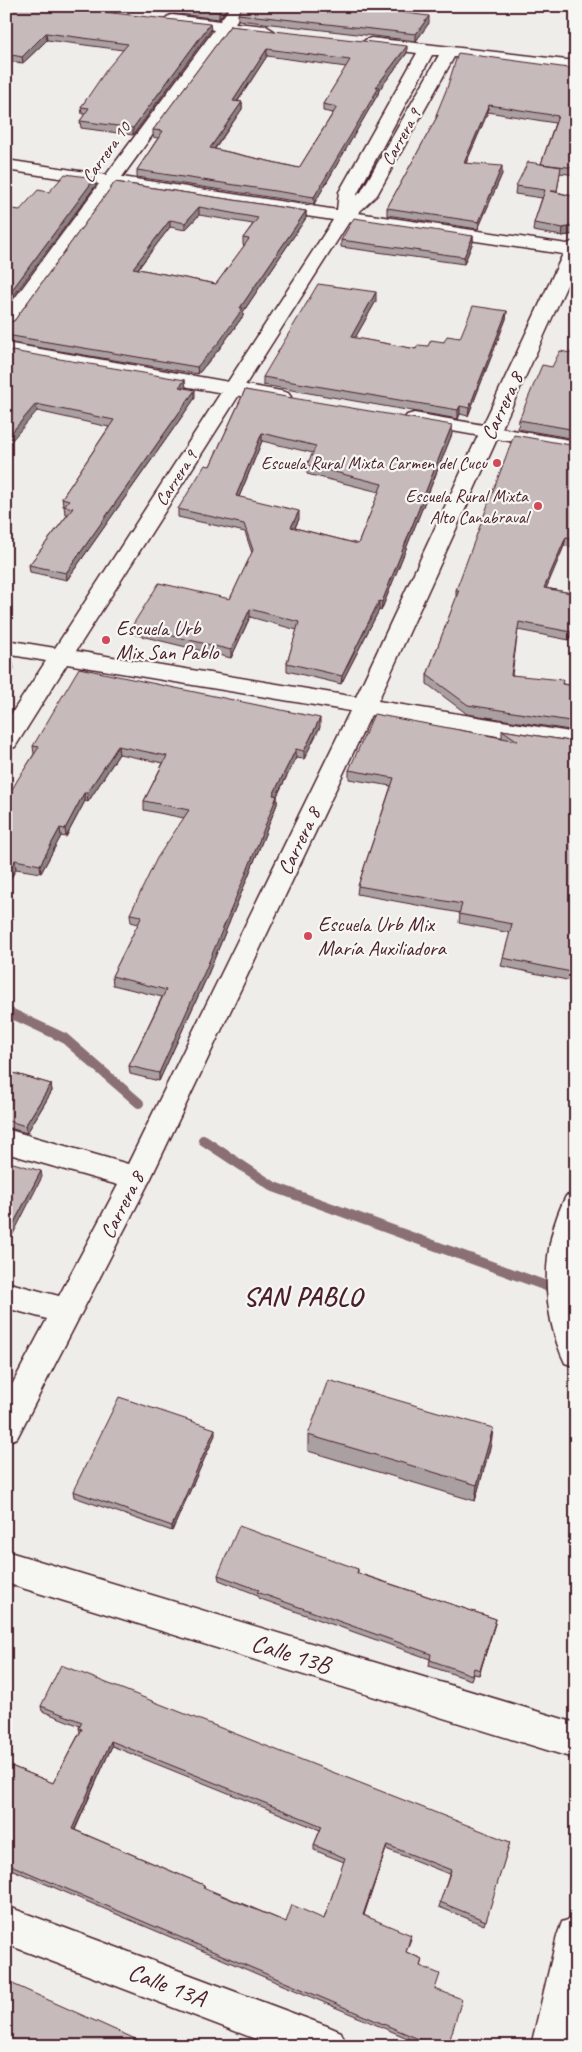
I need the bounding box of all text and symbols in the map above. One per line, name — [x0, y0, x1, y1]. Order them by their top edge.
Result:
street label: Carrera 9 — [376, 103, 426, 169]
street label: Carrera 10 — [77, 116, 136, 187]
street label: Carrera 8 — [475, 366, 530, 444]
street label: Carrera 9 — [150, 445, 203, 510]
place label: Escuela Rural Mixta Carmen del Cucu — [261, 452, 488, 474]
marker: Escuela Rural Mixta Carmen del Cucu — [491, 457, 503, 469]
place label: Escuela Rural Mixta Alto Canabraval — [406, 485, 531, 528]
marker: Escuela Rural Mixta Alto Canabraval — [532, 500, 544, 512]
place label: Escuela Urb Mix San Pablo — [116, 615, 220, 665]
marker: Escuela Urb Mix San Pablo — [100, 634, 112, 646]
street label: Carrera 8 — [272, 801, 328, 879]
place label: Escuela Urb Mix María Auxiliadora — [318, 911, 448, 961]
marker: Escuela Urb Mix María Auxiliadora — [302, 930, 314, 942]
street label: Carrera 8 — [94, 1165, 151, 1243]
district label: SAN PABLO — [243, 1280, 365, 1313]
street label: Calle 13B — [248, 1627, 336, 1682]
street label: Calle 13A — [124, 1956, 212, 2015]

